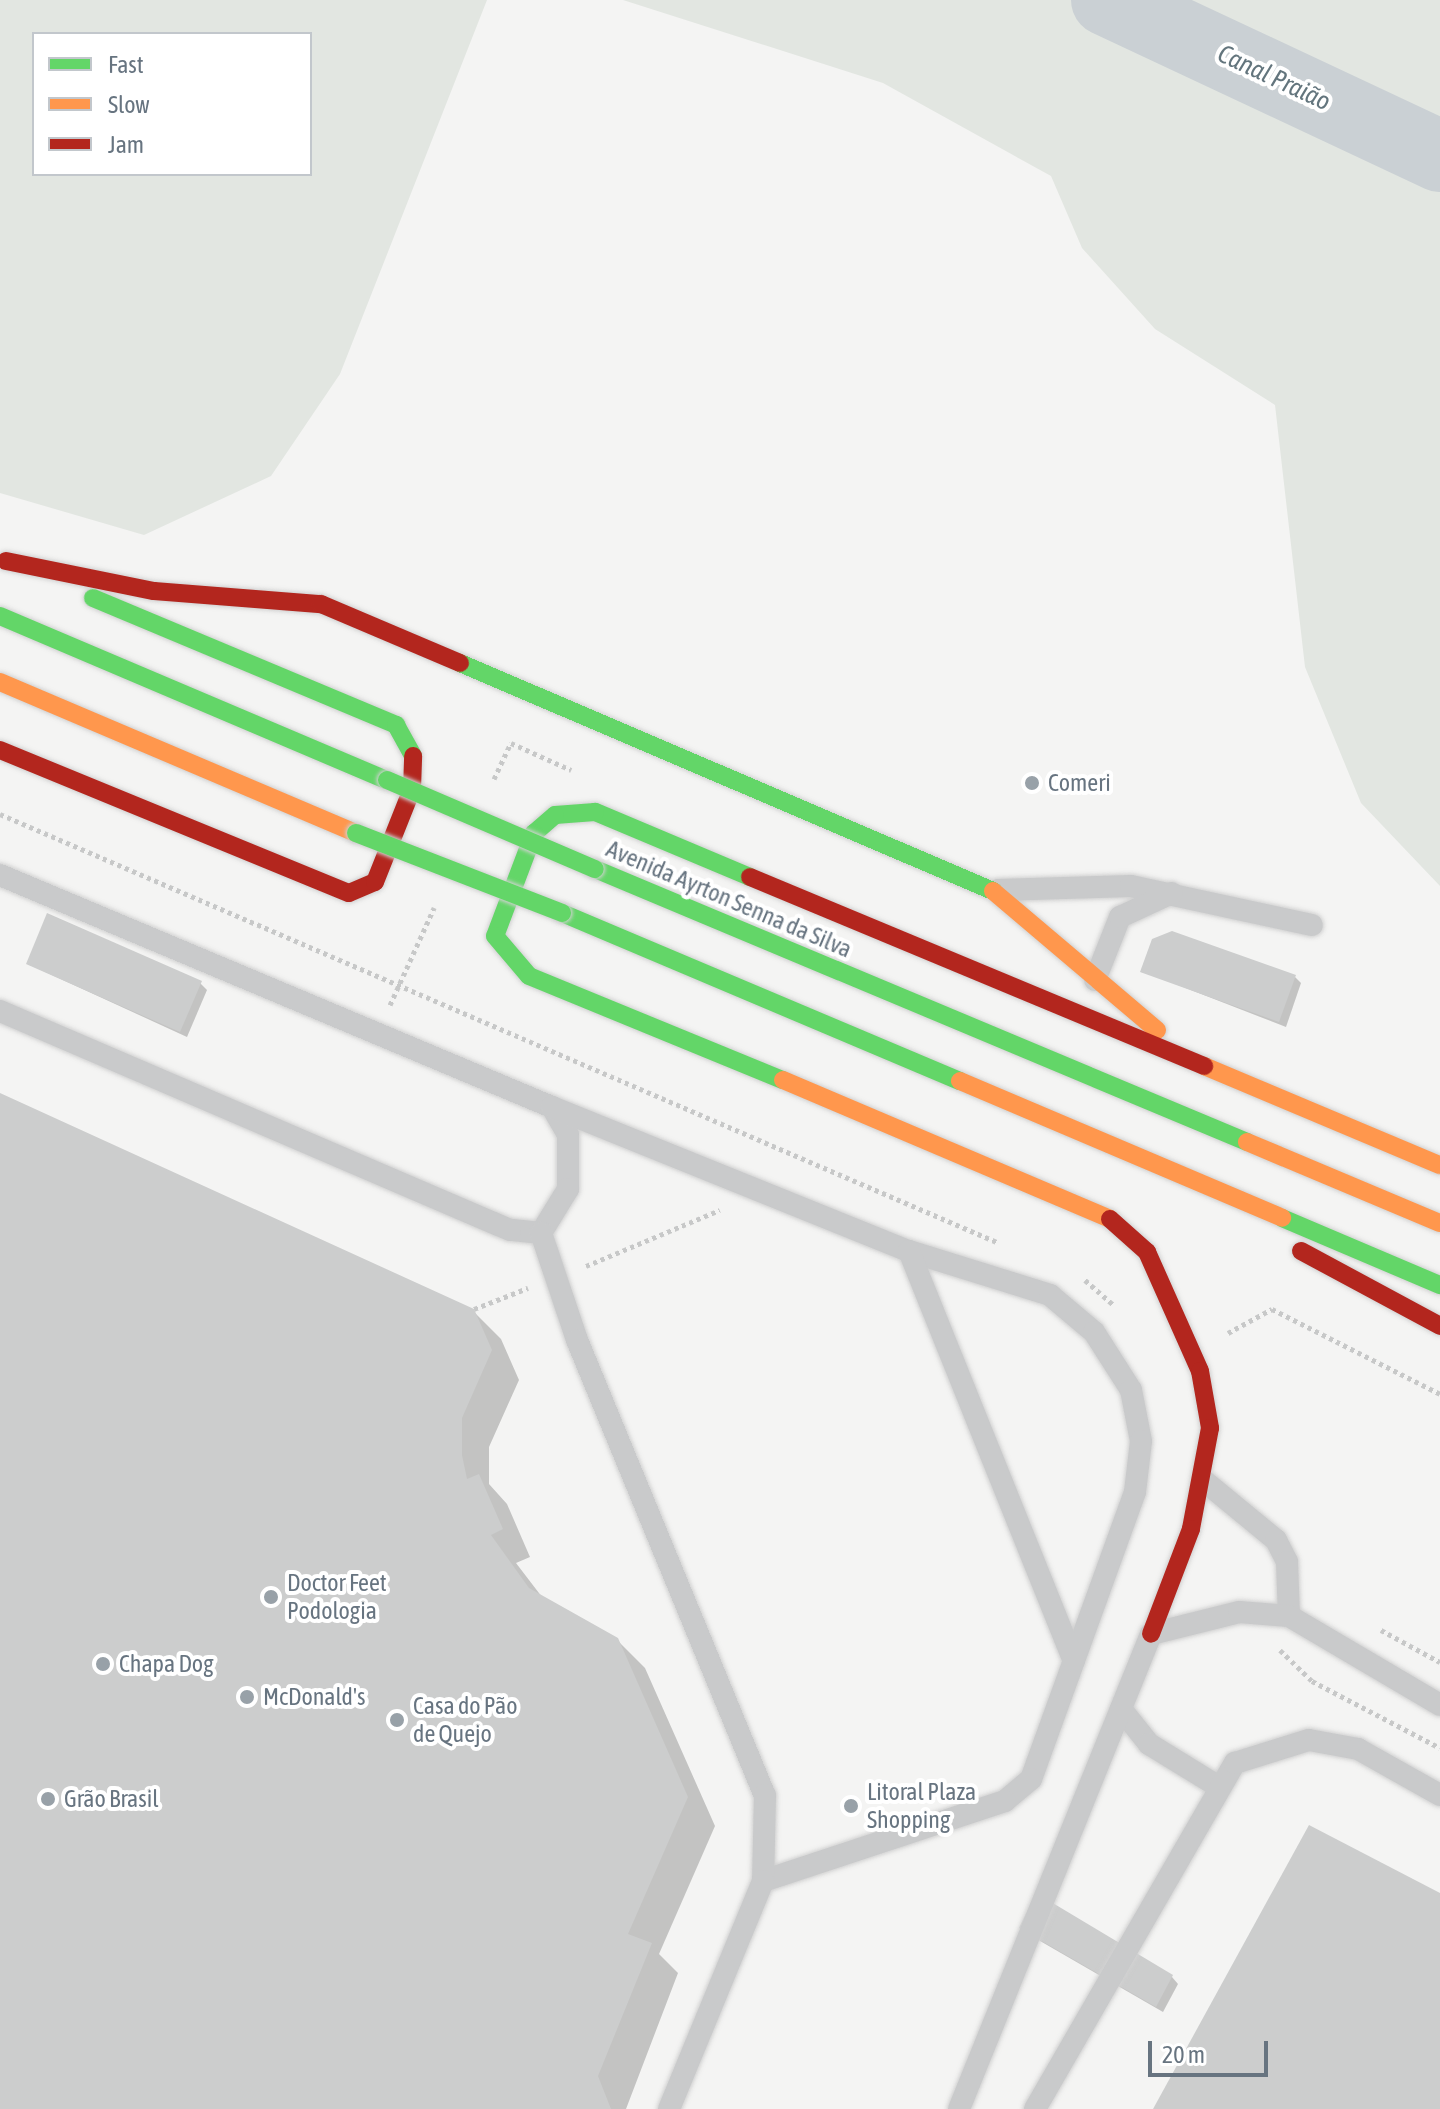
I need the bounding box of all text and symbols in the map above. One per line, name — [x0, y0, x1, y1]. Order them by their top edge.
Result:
legend — [32, 32, 312, 176]
water label: Canal Praião — [1213, 38, 1335, 118]
text: Fast — [108, 51, 144, 78]
text: Slow — [108, 91, 150, 118]
text: Jam — [108, 131, 144, 158]
place label: Comeri — [1048, 769, 1111, 797]
marker: Comeri — [1023, 774, 1041, 792]
street label: Avenida Ayrton Senna da Silva — [602, 834, 856, 964]
place label: Doctor Feet Podologia — [287, 1569, 387, 1625]
marker: Doctor Feet Podologia — [262, 1588, 280, 1606]
place label: Chapa Dog — [119, 1650, 213, 1678]
marker: Chapa Dog — [94, 1655, 112, 1673]
place label: McDonald's — [263, 1683, 365, 1711]
marker: McDonald's — [238, 1688, 256, 1706]
place label: Casa do Pão de Quejo — [413, 1692, 518, 1748]
marker: Casa do Pão de Quejo — [388, 1711, 406, 1729]
place label: Litoral Plaza Shopping — [867, 1778, 976, 1834]
place label: Grão Brasil — [64, 1785, 159, 1813]
marker: Grão Brasil — [39, 1790, 57, 1808]
marker: Litoral Plaza Shopping — [842, 1797, 860, 1815]
scale bar — [1152, 2025, 1272, 2075]
text: 20 m — [1162, 2041, 1205, 2068]

